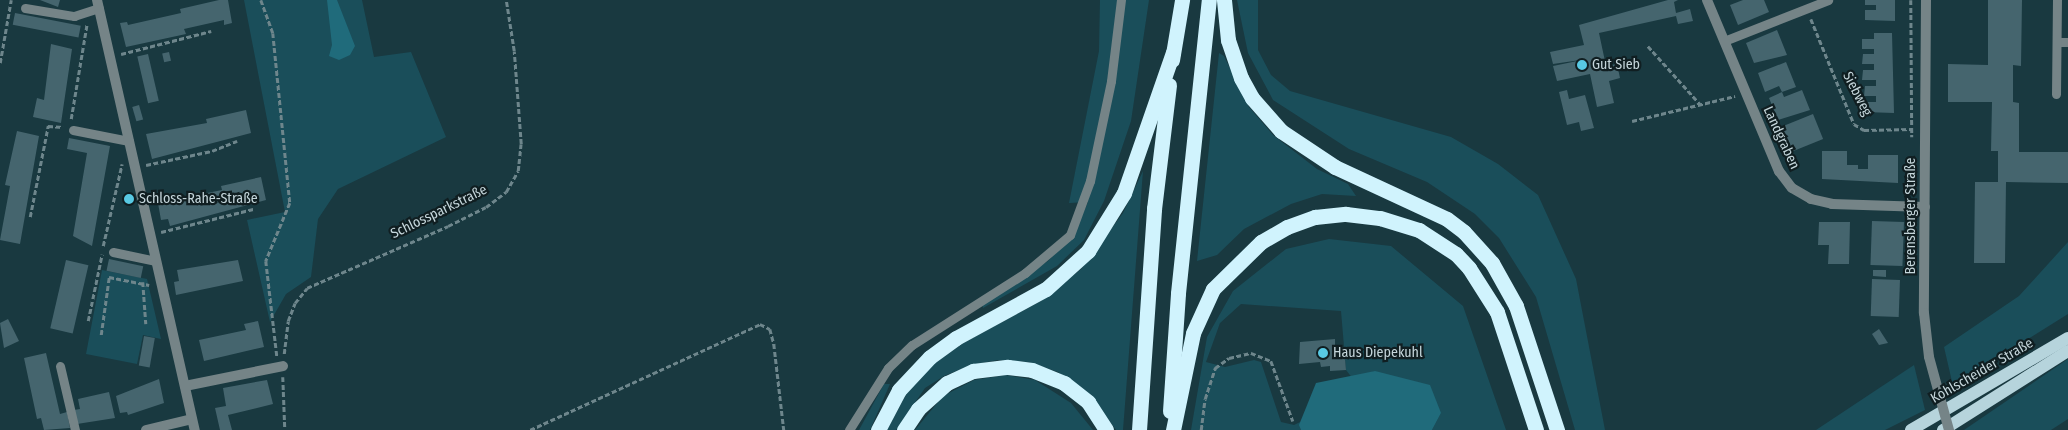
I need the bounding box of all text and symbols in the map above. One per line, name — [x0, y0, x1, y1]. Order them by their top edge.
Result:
place label: Gut Sieb — [1592, 57, 1640, 73]
marker: Gut Sieb — [1576, 59, 1588, 71]
street label: Siebweg — [1839, 69, 1875, 119]
street label: Landgraben — [1759, 104, 1803, 172]
street label: Berensberger Straße — [1903, 157, 1919, 275]
street label: Schlossparkstraße — [388, 181, 490, 243]
place label: Schloss-Rahe-Straße — [139, 191, 258, 207]
marker: Schloss-Rahe-Straße — [123, 193, 135, 205]
street label: Kohlscheider Straße — [1928, 335, 2036, 407]
place label: Haus Diepekuhl — [1333, 345, 1423, 361]
marker: Haus Diepekuhl — [1317, 347, 1329, 359]

